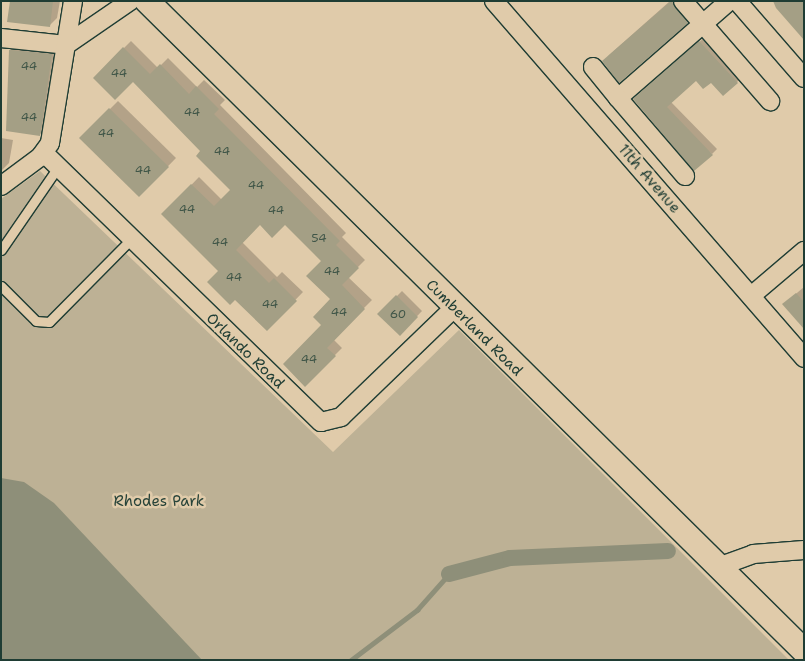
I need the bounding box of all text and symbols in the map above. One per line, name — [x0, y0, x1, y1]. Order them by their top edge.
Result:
house number: 44 — [21, 60, 37, 74]
house number: 44 — [111, 67, 127, 81]
house number: 44 — [184, 106, 200, 120]
house number: 44 — [21, 111, 37, 125]
house number: 44 — [98, 127, 114, 141]
street label: 11th Avenue — [614, 141, 684, 217]
house number: 44 — [214, 145, 230, 159]
house number: 44 — [135, 164, 151, 178]
house number: 44 — [248, 179, 264, 193]
house number: 44 — [179, 203, 195, 217]
house number: 44 — [268, 204, 284, 218]
house number: 54 — [311, 232, 327, 246]
house number: 44 — [212, 236, 228, 250]
house number: 44 — [324, 265, 340, 279]
house number: 44 — [226, 271, 242, 285]
street label: Cumberland Road — [422, 276, 526, 380]
house number: 44 — [262, 298, 278, 312]
house number: 44 — [331, 306, 347, 320]
house number: 60 — [390, 308, 406, 322]
street label: Orlando Road — [202, 309, 288, 393]
house number: 44 — [301, 353, 317, 367]
park label: Rhodes Park — [114, 493, 204, 511]

